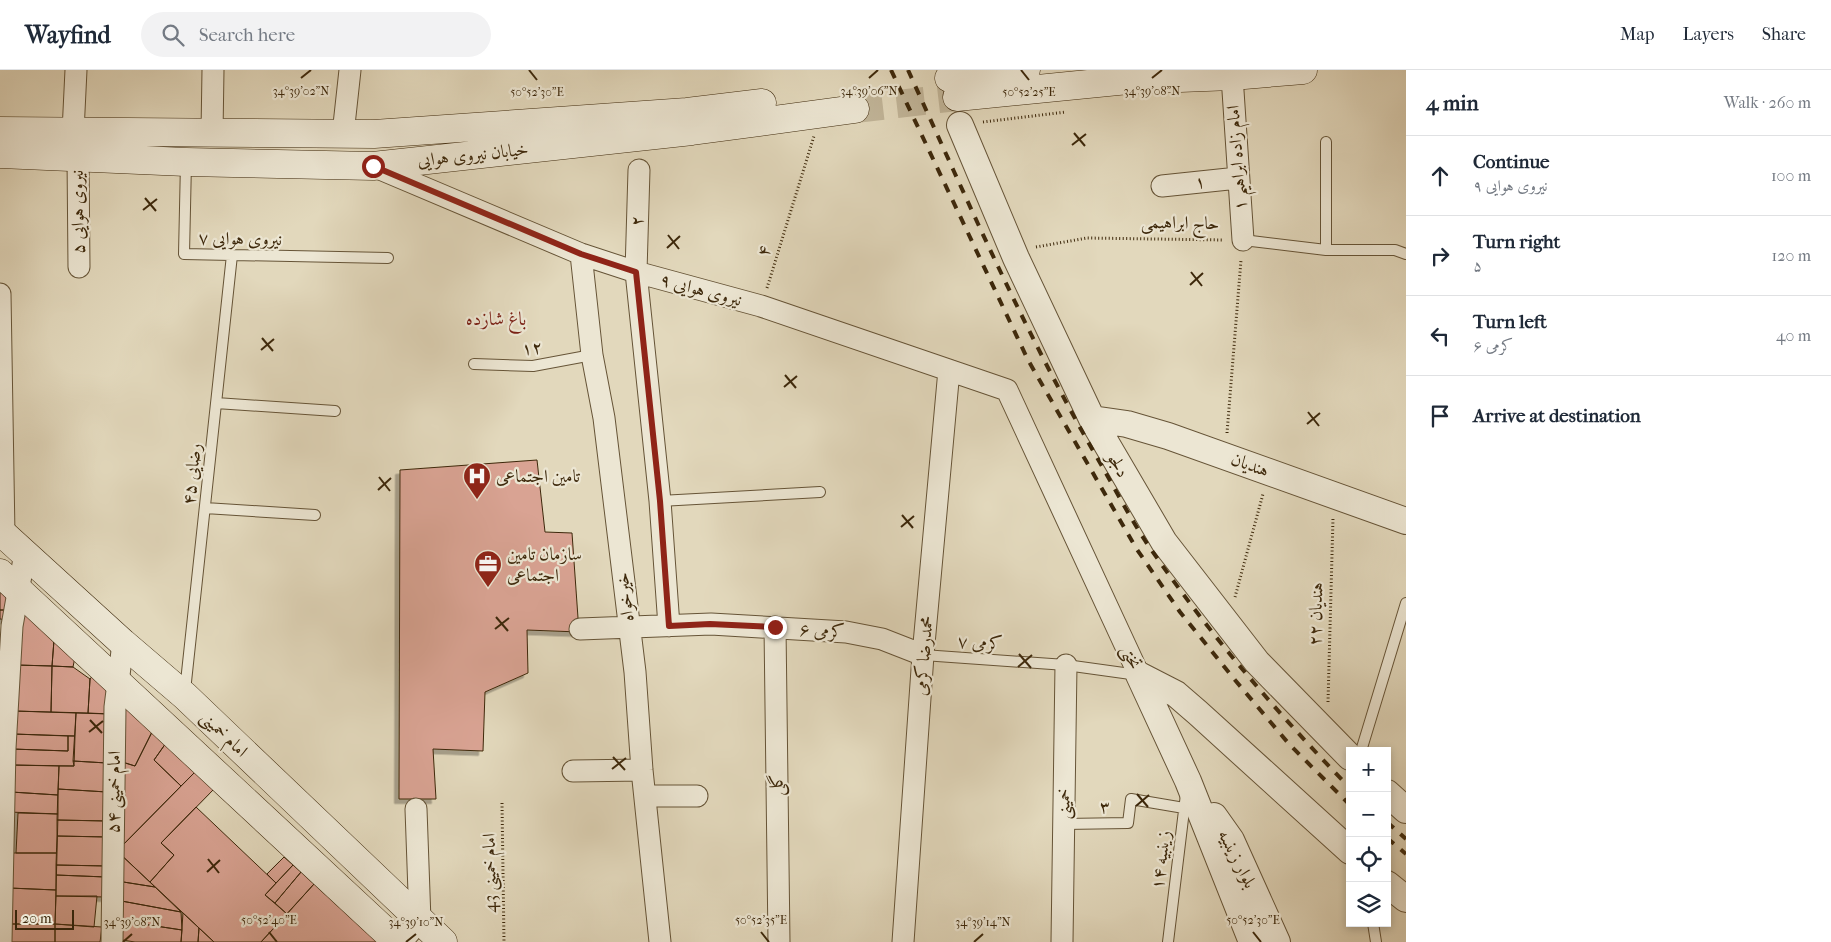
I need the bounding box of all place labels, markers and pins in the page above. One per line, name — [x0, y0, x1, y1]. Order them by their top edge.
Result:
hospital icon: تامین اجتماعی — [462, 461, 492, 500]
place label: تامین اجتماعی — [496, 466, 581, 487]
place label: سازمان تامین اجتماعی — [507, 544, 582, 586]
office icon: سازمان تامین اجتماعی — [473, 549, 503, 588]

